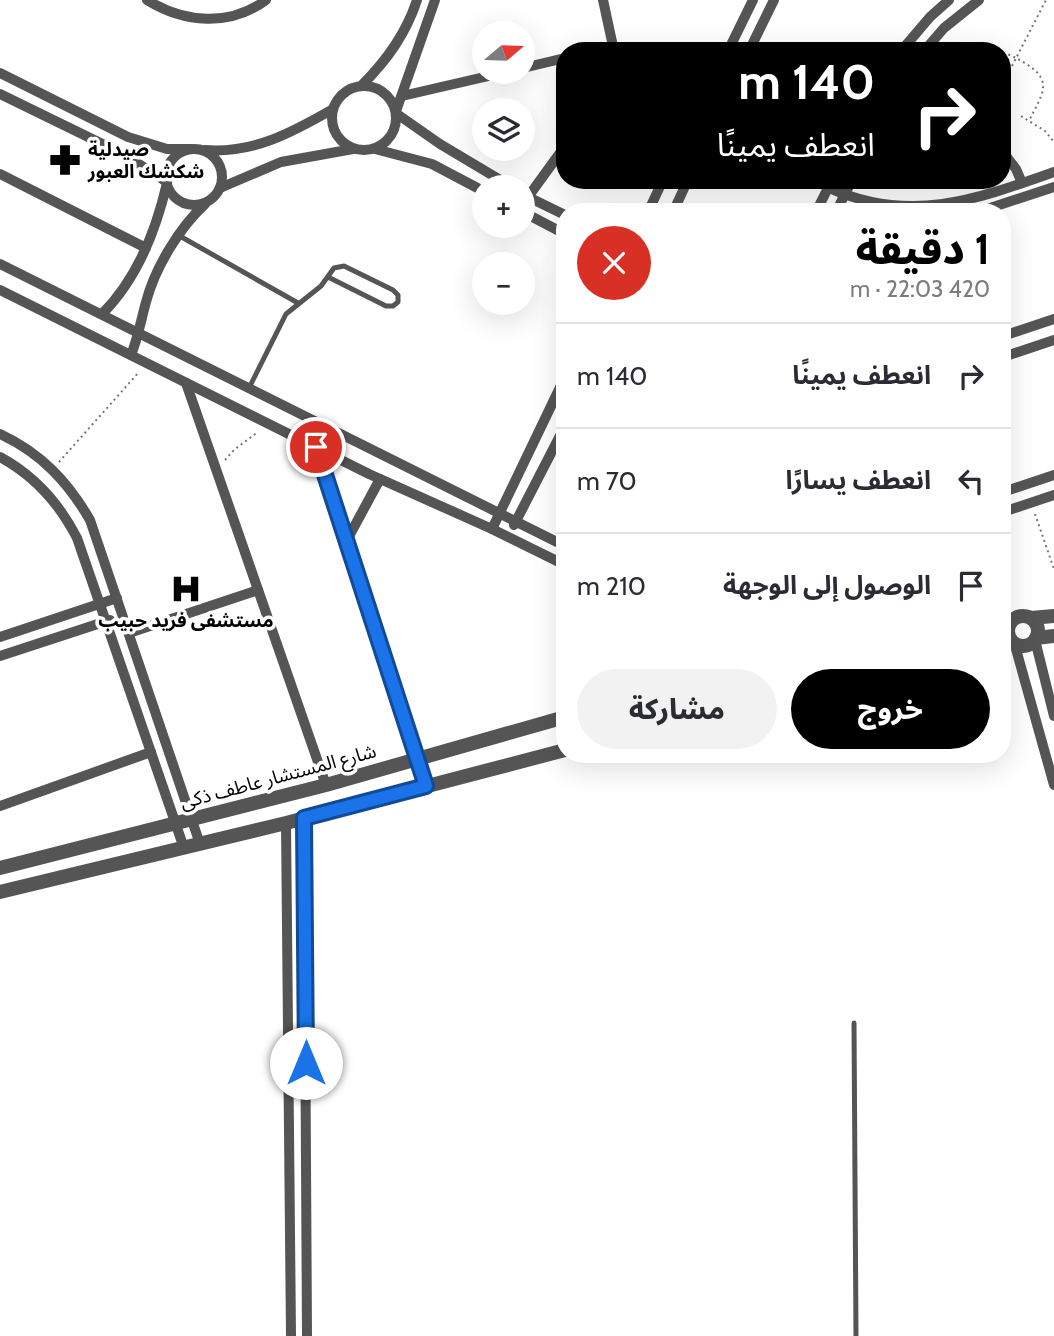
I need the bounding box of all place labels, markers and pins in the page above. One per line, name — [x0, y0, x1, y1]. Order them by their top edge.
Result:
place label: صيدلية شكشك العبور — [87, 138, 204, 183]
pharmacy icon: صيدلية شكشك العبور — [48, 143, 82, 177]
pin — [286, 417, 346, 477]
hospital icon: مستشفى فريد حبيب — [169, 572, 203, 606]
place label: مستشفى فريد حبيب — [98, 609, 274, 632]

